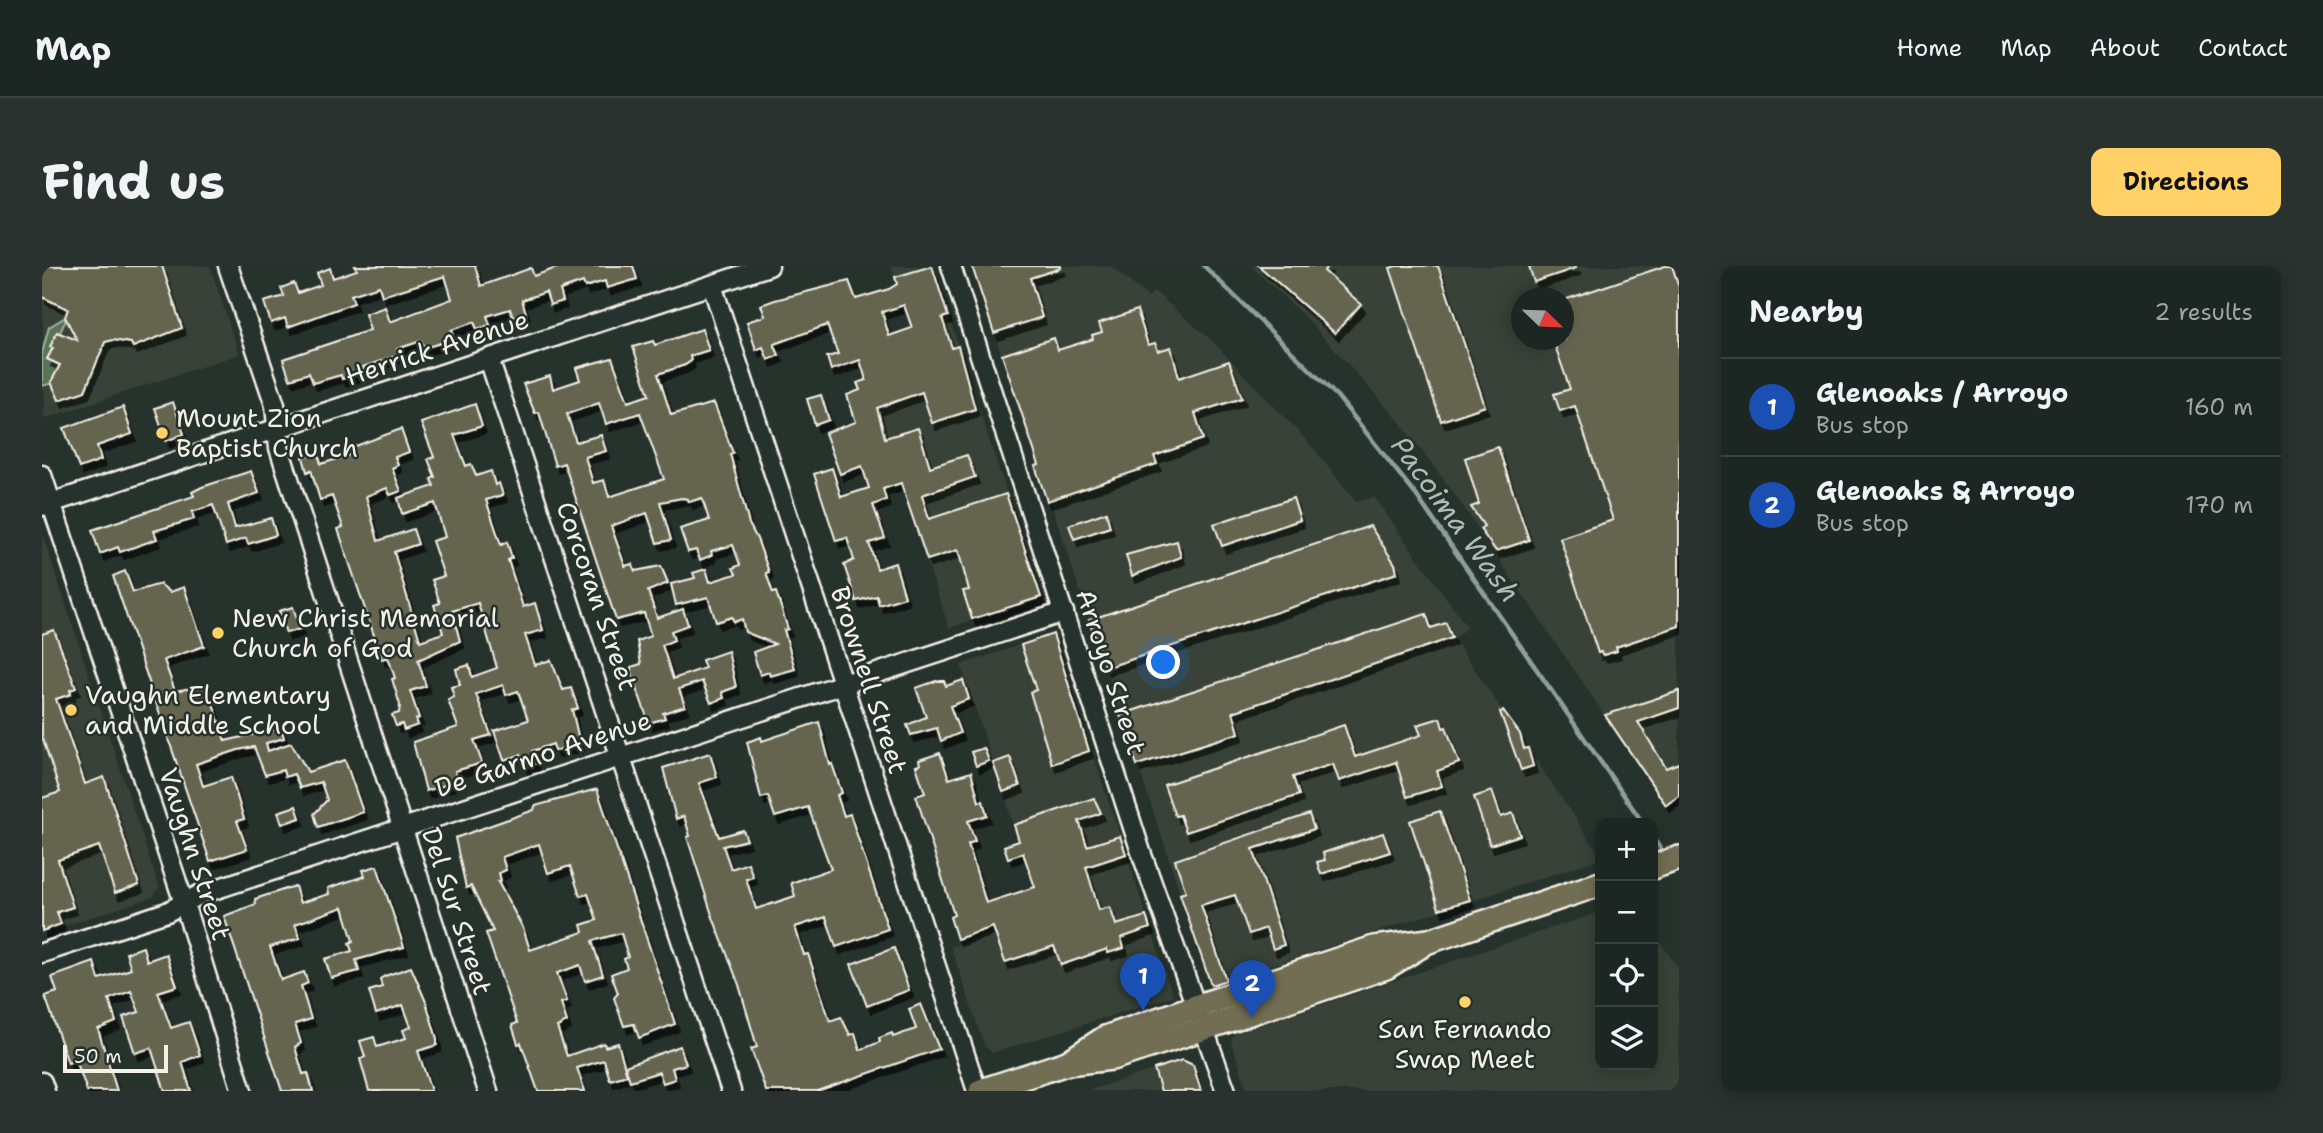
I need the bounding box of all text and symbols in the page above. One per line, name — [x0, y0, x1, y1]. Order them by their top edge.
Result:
text: Map — [35, 26, 111, 71]
text: Home — [1896, 32, 1962, 64]
text: Map — [2000, 32, 2052, 64]
text: About — [2090, 32, 2160, 64]
text: Contact — [2198, 32, 2288, 64]
button: Directions — [2091, 148, 2281, 216]
text: Find us — [42, 149, 225, 215]
north arrow — [1511, 287, 1574, 350]
text: Nearby — [1749, 291, 1864, 332]
text: 2 results — [2154, 297, 2253, 327]
street label: Herrick Avenue — [341, 301, 533, 394]
text: Glenoaks / Arroyo — [1816, 375, 2069, 410]
text: 1 — [1767, 392, 1777, 422]
text: 160 m — [2185, 392, 2253, 422]
place label: Mount Zion Baptist Church — [176, 400, 358, 465]
text: Bus stop — [1816, 410, 1909, 440]
marker: Mount Zion Baptist Church — [154, 425, 170, 441]
water label: Pacoima Wash — [1383, 428, 1529, 610]
text: Glenoaks & Arroyo — [1816, 473, 2075, 508]
text: 2 — [1764, 490, 1780, 520]
text: 170 m — [2185, 490, 2253, 520]
street label: Corcoran Street — [549, 497, 646, 695]
text: Bus stop — [1816, 508, 1909, 538]
street label: Brownell Street — [823, 582, 916, 778]
street label: Arroyo Street — [1068, 584, 1155, 759]
place label: New Christ Memorial Church of God — [232, 600, 499, 665]
marker: New Christ Memorial Church of God — [210, 625, 226, 641]
your location — [1146, 645, 1180, 679]
place label: Vaughn Elementary and Middle School — [85, 677, 331, 742]
marker: Vaughn Elementary and Middle School — [63, 702, 79, 718]
street label: De Garmo Avenue — [430, 702, 656, 805]
street label: Vaughn Street — [151, 763, 240, 944]
map controls — [1595, 818, 1658, 1070]
button: + — [1595, 818, 1658, 881]
street label: Del Sur Street — [414, 823, 501, 999]
button: − — [1595, 881, 1658, 944]
button: locate — [1595, 944, 1658, 1007]
pin: 1 — [1120, 953, 1166, 1011]
pin: 2 — [1229, 960, 1275, 1018]
marker: San Fernando Swap Meet — [1457, 994, 1473, 1010]
button: layers — [1595, 1007, 1658, 1070]
place label: San Fernando Swap Meet — [1378, 1011, 1552, 1076]
scale bar — [63, 1042, 168, 1074]
text: 50 m — [74, 1044, 122, 1069]

